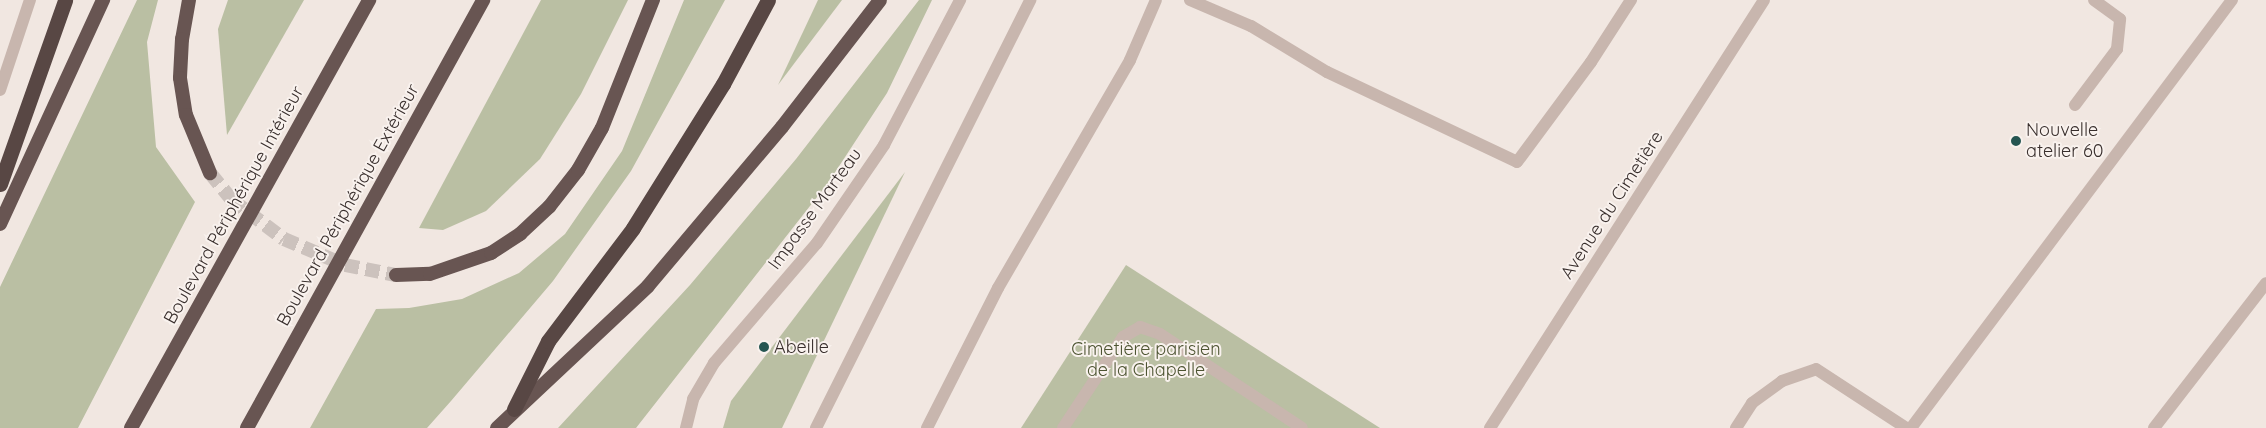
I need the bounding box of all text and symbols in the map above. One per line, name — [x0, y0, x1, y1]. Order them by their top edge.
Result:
street label: Boulevard Périphérique Extérieur — [272, 80, 424, 330]
street label: Boulevard Périphérique Intérieur — [159, 82, 309, 328]
place label: Nouvelle atelier 60 — [2026, 120, 2103, 162]
street label: Avenue du Cimetière — [1556, 127, 1668, 283]
marker: Nouvelle atelier 60 — [2010, 135, 2022, 147]
street label: Impasse Marteau — [764, 144, 866, 274]
place label: Abeille — [774, 336, 829, 358]
park label: Cimetière parisien de la Chapelle — [1071, 339, 1221, 382]
marker: Abeille — [758, 341, 770, 353]

